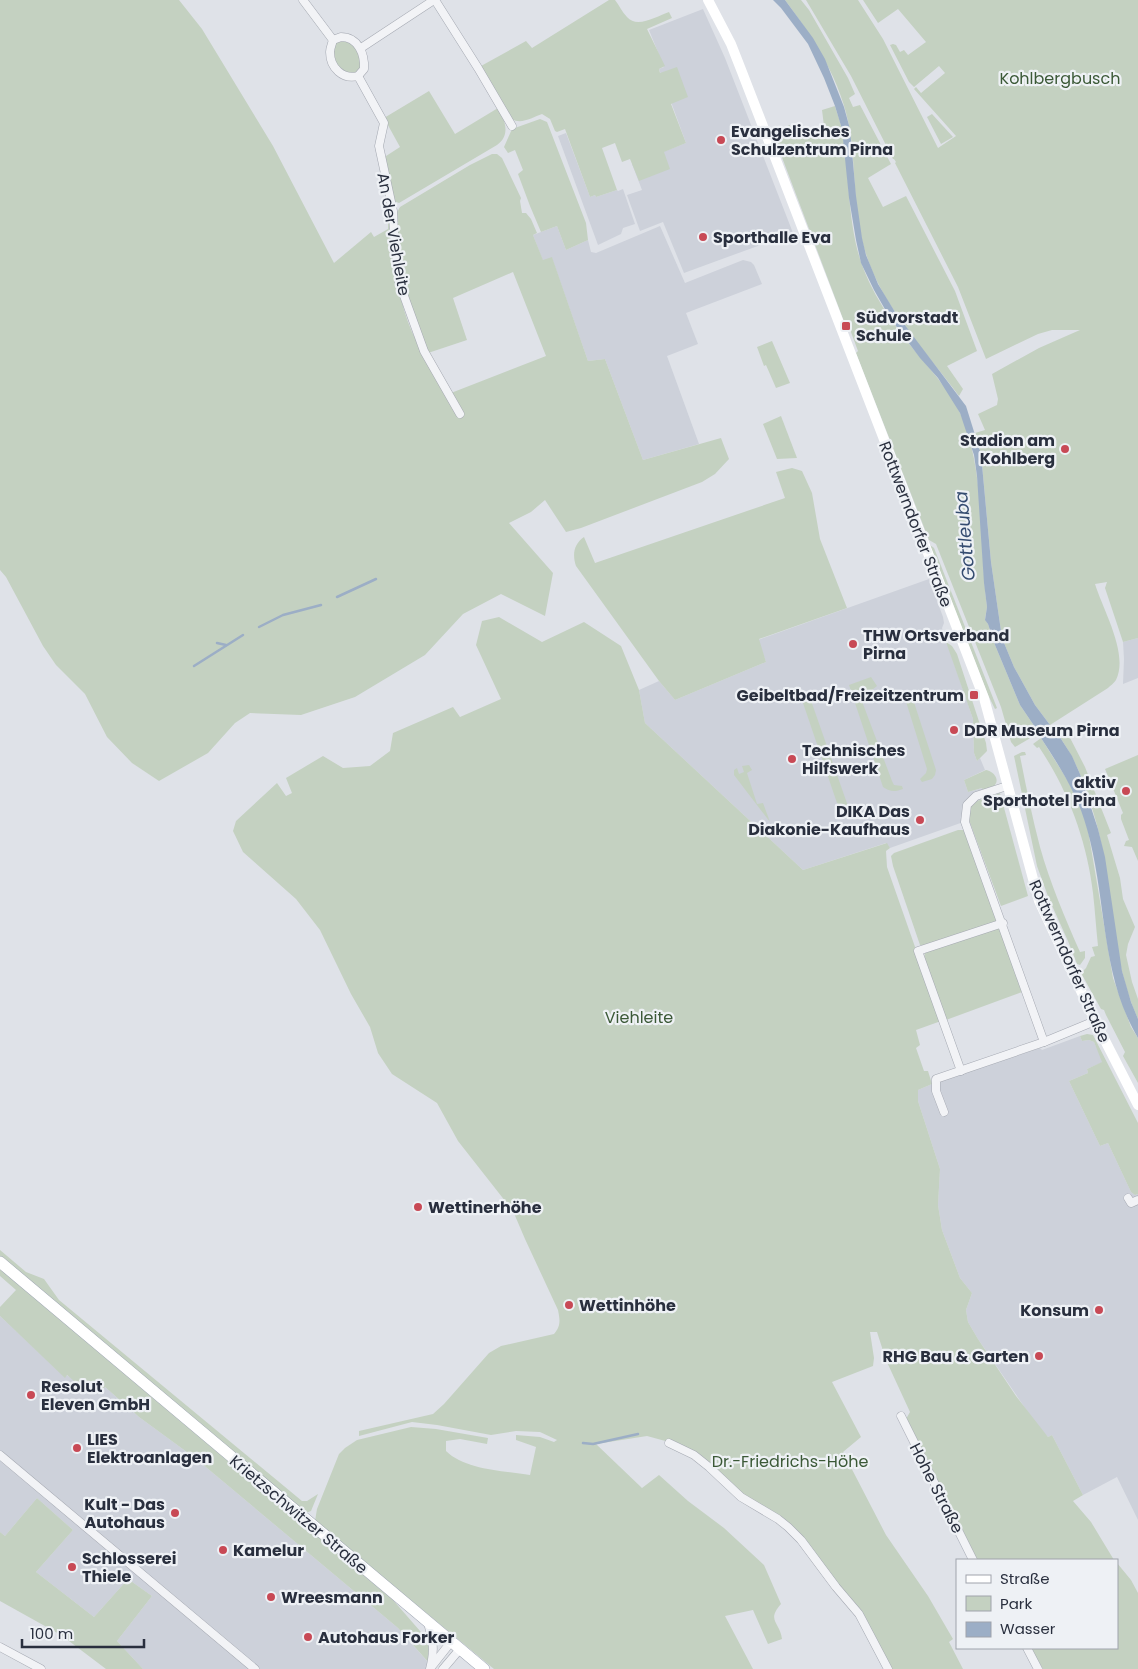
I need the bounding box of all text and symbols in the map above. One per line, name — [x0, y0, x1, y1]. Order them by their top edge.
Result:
park label: Kohlbergbusch — [1000, 67, 1120, 90]
place label: Evangelisches Schulzentrum Pirna — [731, 120, 893, 161]
marker: Evangelisches Schulzentrum Pirna — [715, 134, 727, 146]
street label: An der Viehleite — [371, 171, 416, 298]
place label: Sporthalle Eva — [713, 226, 831, 249]
marker: Sporthalle Eva — [697, 231, 709, 243]
place label: Südvorstadt Schule — [856, 306, 958, 347]
marker: Südvorstadt Schule — [840, 320, 852, 332]
place label: Stadion am Kohlberg — [960, 429, 1055, 470]
street label: Rottwerndorfer Straße — [873, 438, 958, 611]
marker: Stadion am Kohlberg — [1059, 443, 1071, 455]
water label: Gottleuba — [948, 490, 981, 582]
place label: THW Ortsverband Pirna — [863, 624, 1009, 665]
marker: THW Ortsverband Pirna — [847, 638, 859, 650]
place label: Geibeltbad/Freizeitzentrum — [737, 684, 964, 707]
marker: Geibeltbad/Freizeitzentrum — [968, 689, 980, 701]
place label: DDR Museum Pirna — [964, 719, 1120, 742]
marker: DDR Museum Pirna — [948, 724, 960, 736]
place label: Technisches Hilfswerk — [802, 739, 906, 780]
marker: Technisches Hilfswerk — [786, 753, 798, 765]
place label: aktiv Sporthotel Pirna — [983, 771, 1116, 812]
marker: aktiv Sporthotel Pirna — [1120, 785, 1132, 797]
place label: DIKA Das Diakonie-Kaufhaus — [748, 800, 910, 841]
marker: DIKA Das Diakonie-Kaufhaus — [914, 814, 926, 826]
street label: Rottwerndorfer Straße — [1023, 876, 1116, 1046]
park label: Viehleite — [605, 1006, 673, 1029]
place label: Wettinerhöhe — [428, 1196, 542, 1219]
marker: Wettinerhöhe — [412, 1201, 424, 1213]
place label: Wettinhöhe — [579, 1294, 676, 1317]
marker: Wettinhöhe — [563, 1299, 575, 1311]
place label: Konsum — [1020, 1299, 1089, 1322]
marker: Konsum — [1093, 1304, 1105, 1316]
place label: RHG Bau & Garten — [883, 1345, 1029, 1368]
marker: RHG Bau & Garten — [1033, 1350, 1045, 1362]
place label: Resolut Eleven GmbH — [41, 1375, 150, 1416]
marker: Resolut Eleven GmbH — [25, 1389, 37, 1401]
place label: LIES Elektroanlagen — [87, 1428, 212, 1469]
street label: Hohe Straße — [904, 1439, 969, 1537]
marker: LIES Elektroanlagen — [71, 1442, 83, 1454]
street label: Krietzschwitzer Straße — [225, 1450, 373, 1579]
park label: Dr.-Friedrichs-Höhe — [712, 1450, 868, 1473]
place label: Kult - Das Autohaus — [84, 1493, 165, 1534]
marker: Kult - Das Autohaus — [169, 1507, 181, 1519]
place label: Kamelur — [233, 1539, 304, 1562]
marker: Kamelur — [217, 1544, 229, 1556]
place label: Schlosserei Thiele — [82, 1547, 176, 1588]
legend — [956, 1559, 1118, 1649]
marker: Schlosserei Thiele — [66, 1561, 78, 1573]
text: Straße — [1000, 1568, 1050, 1589]
place label: Wreesmann — [281, 1586, 383, 1609]
marker: Wreesmann — [265, 1591, 277, 1603]
text: Park — [1000, 1593, 1032, 1614]
scale bar — [22, 1616, 145, 1648]
text: Wasser — [1000, 1618, 1056, 1639]
text: 100 m — [30, 1623, 73, 1644]
place label: Autohaus Forker — [318, 1626, 455, 1649]
marker: Autohaus Forker — [302, 1631, 314, 1643]

